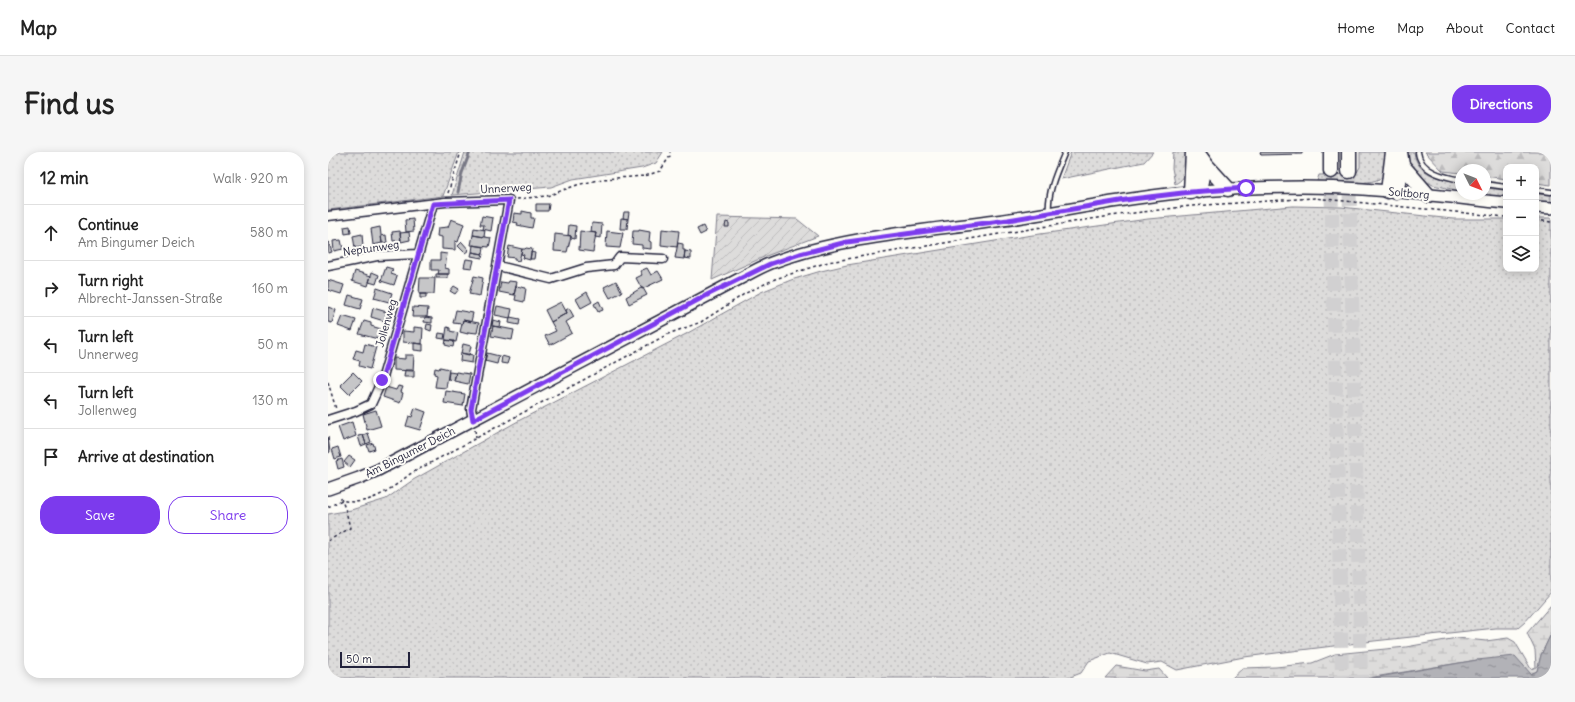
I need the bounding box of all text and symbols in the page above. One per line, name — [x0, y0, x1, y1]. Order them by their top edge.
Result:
text: Map — [20, 16, 57, 40]
text: Home — [1337, 19, 1375, 37]
text: Map — [1397, 19, 1424, 37]
text: About — [1446, 19, 1484, 37]
text: Contact — [1506, 19, 1555, 37]
button: Directions — [1452, 85, 1551, 123]
text: Find us — [24, 86, 115, 122]
north arrow — [1455, 164, 1491, 200]
map controls — [1503, 164, 1539, 272]
button: + — [1503, 164, 1539, 200]
text: 12 min — [40, 167, 89, 189]
text: Walk · 920 m — [213, 170, 288, 187]
route start — [1237, 179, 1255, 197]
street label: Unnerweg — [480, 180, 532, 196]
street label: Soltborg — [1388, 184, 1430, 202]
button: − — [1503, 200, 1539, 236]
text: Continue — [78, 215, 139, 234]
icon: ahead — [40, 222, 62, 244]
text: 580 m — [250, 224, 288, 241]
text: Am Bingumer Deich — [78, 234, 195, 251]
button: layers — [1503, 236, 1539, 272]
street label: Neptunweg — [342, 237, 400, 259]
text: Turn right — [78, 271, 143, 290]
icon: right — [40, 278, 62, 300]
text: 160 m — [252, 280, 288, 297]
text: Albrecht-Janssen-Straße — [78, 290, 222, 307]
street label: Jollenweg — [372, 297, 400, 349]
text: Turn left — [78, 327, 133, 346]
icon: left — [40, 334, 62, 356]
text: 50 m — [257, 336, 288, 353]
text: Unnerweg — [78, 346, 139, 363]
route end — [373, 371, 391, 389]
text: Turn left — [78, 383, 133, 402]
icon: left — [40, 390, 62, 412]
text: 130 m — [252, 392, 288, 409]
text: Jollenweg — [78, 402, 137, 419]
street label: Am Bingumer Deich — [363, 423, 457, 481]
icon: arrive — [40, 446, 62, 468]
text: Arrive at destination — [78, 447, 214, 466]
button: Save — [40, 496, 160, 534]
button: Share — [168, 496, 288, 534]
scale bar — [340, 650, 410, 669]
text: 50 m — [346, 652, 372, 666]

